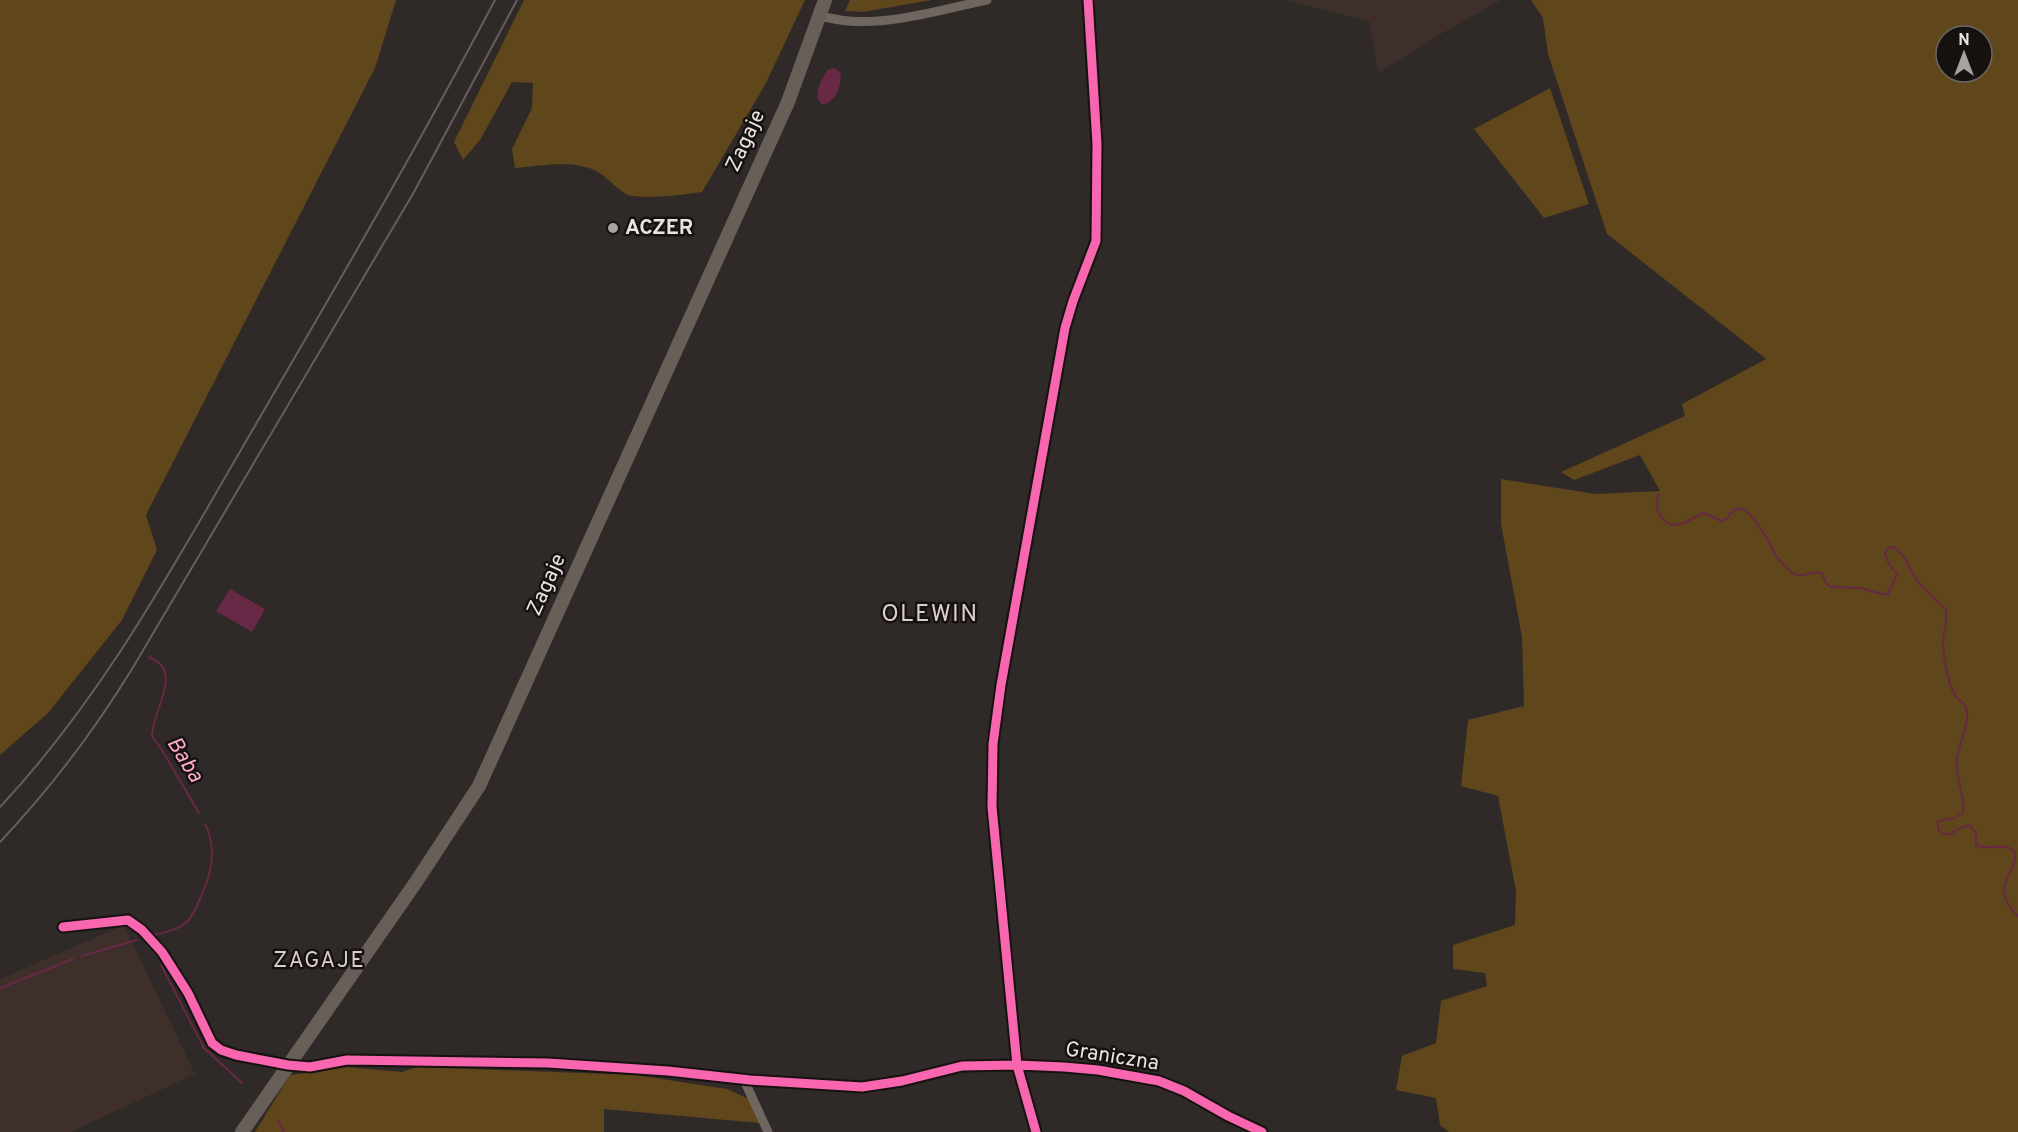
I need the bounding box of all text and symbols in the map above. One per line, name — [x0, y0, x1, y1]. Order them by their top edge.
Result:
north arrow — [1934, 24, 1994, 84]
text: N — [1958, 31, 1970, 51]
street label: Zagaje — [720, 106, 772, 176]
place label: ACZER — [625, 215, 693, 242]
marker: ACZER — [606, 221, 620, 235]
street label: Zagaje — [521, 550, 573, 620]
district label: OLEWIN — [881, 600, 979, 630]
water label: Baba — [160, 732, 209, 788]
district label: ZAGAJE — [273, 948, 365, 975]
street label: Graniczna — [1063, 1036, 1161, 1078]

